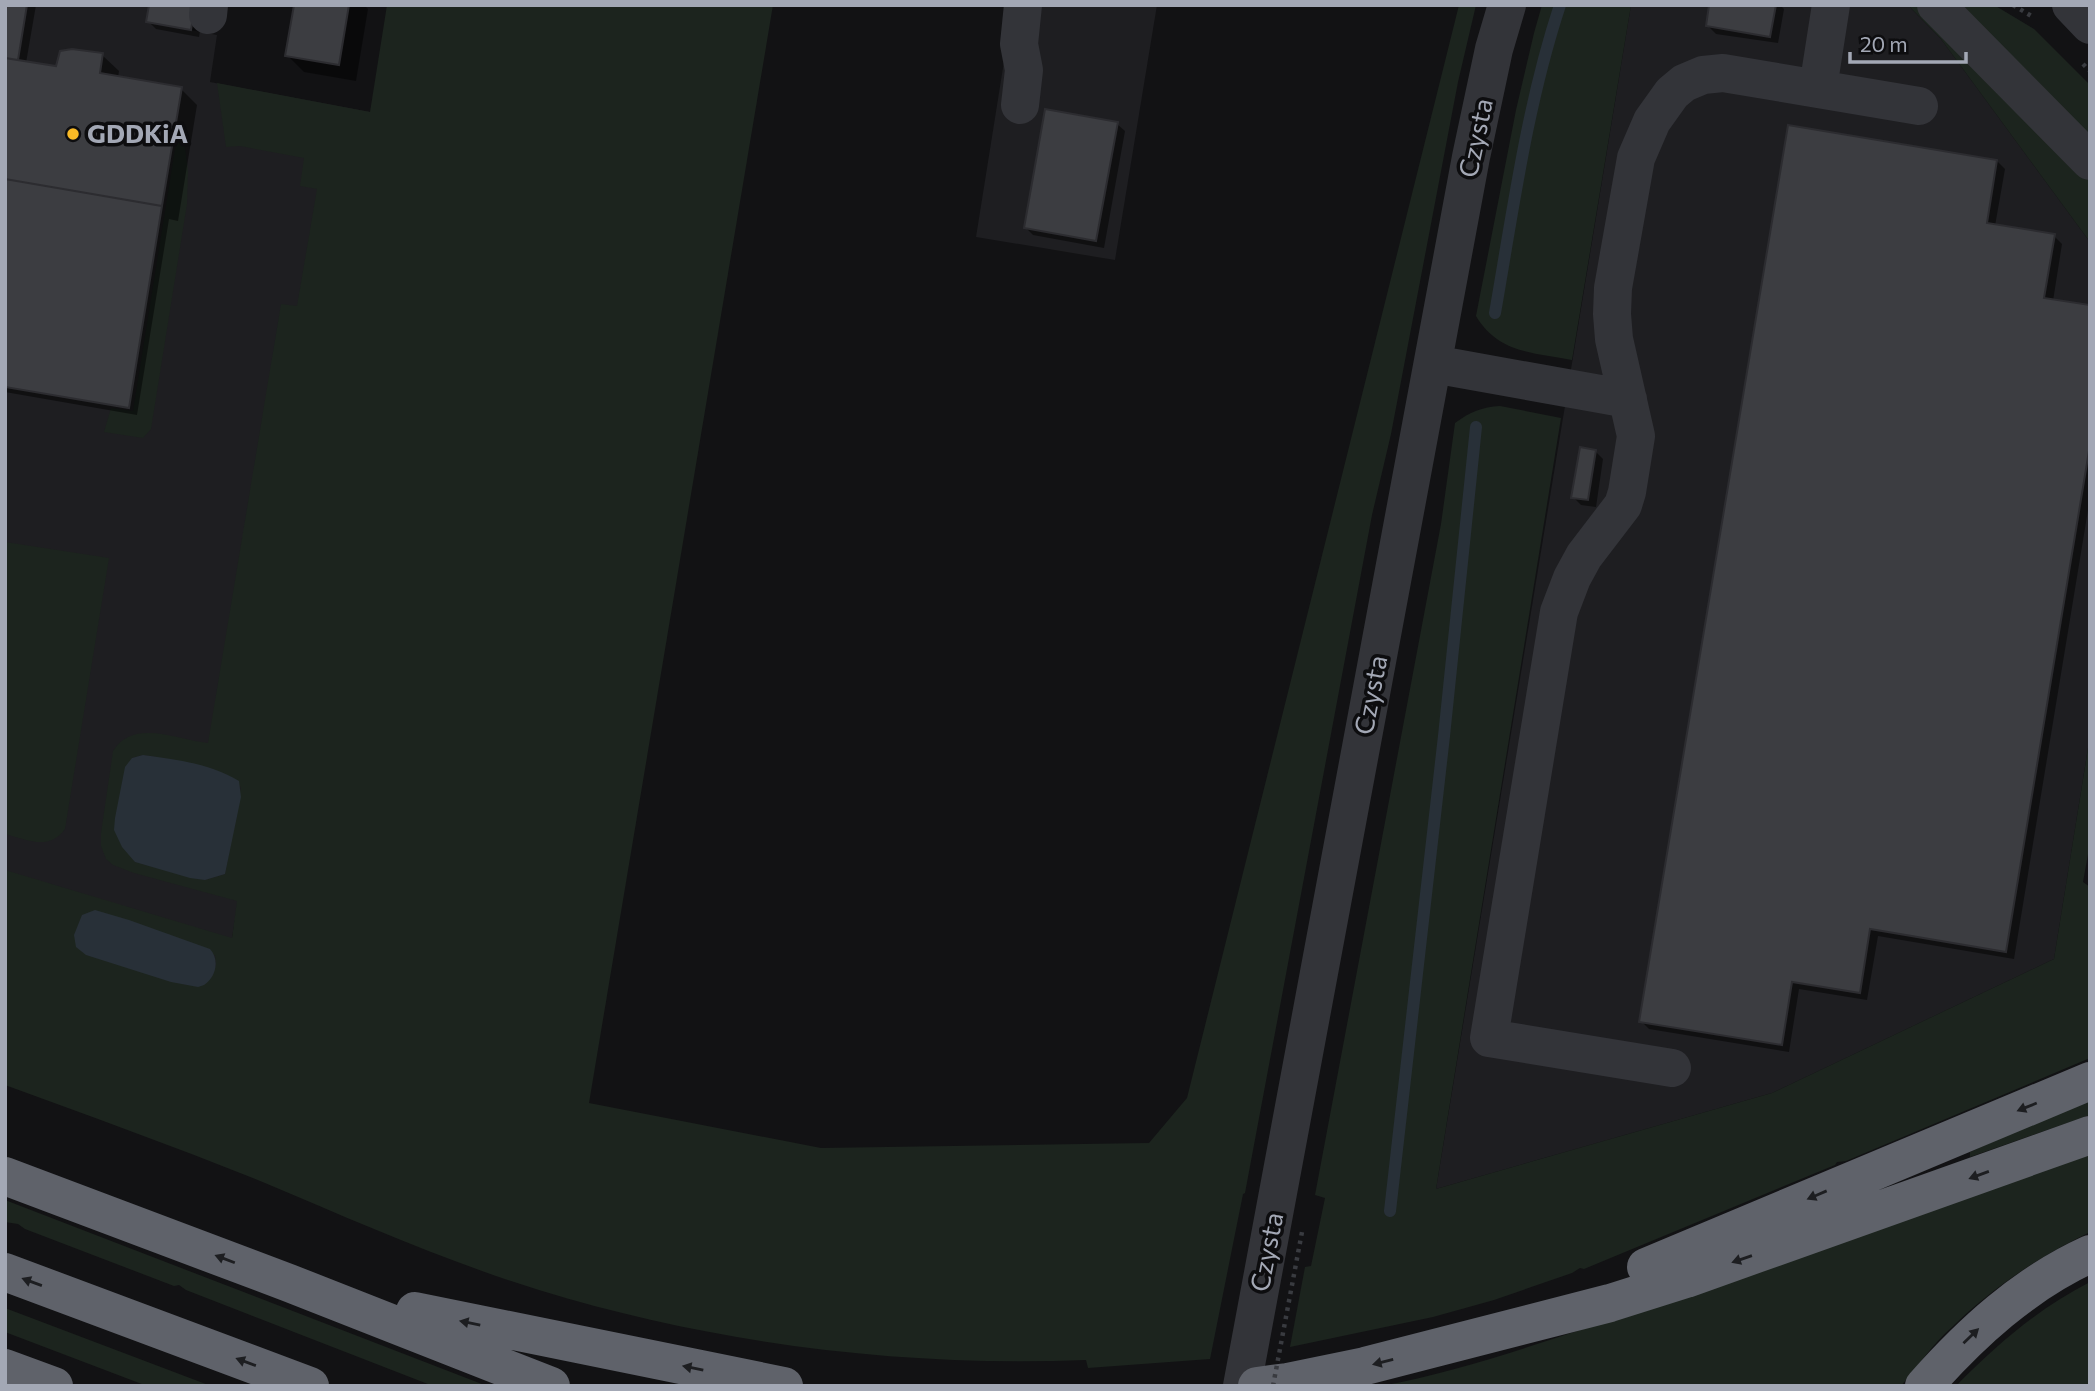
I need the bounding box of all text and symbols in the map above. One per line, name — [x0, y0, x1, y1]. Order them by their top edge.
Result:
scale bar — [1850, 21, 1966, 65]
text: 20 m — [1860, 31, 1908, 56]
street label: Czysta — [1451, 95, 1498, 180]
place label: GDDKiA — [87, 117, 188, 148]
marker: GDDKiA — [65, 126, 81, 142]
street label: Czysta — [1347, 652, 1392, 737]
one-way arrow — [2016, 1102, 2037, 1113]
one-way arrow — [1969, 1169, 1990, 1180]
one-way arrow — [1806, 1190, 1827, 1201]
street label: Czysta — [1243, 1209, 1288, 1294]
one-way arrow — [215, 1253, 236, 1264]
one-way arrow — [1731, 1254, 1752, 1265]
one-way arrow — [22, 1276, 43, 1287]
one-way arrow — [459, 1318, 481, 1329]
one-way arrow — [1962, 1328, 1979, 1345]
one-way arrow — [235, 1356, 256, 1367]
one-way arrow — [1372, 1357, 1394, 1368]
one-way arrow — [682, 1363, 704, 1374]

